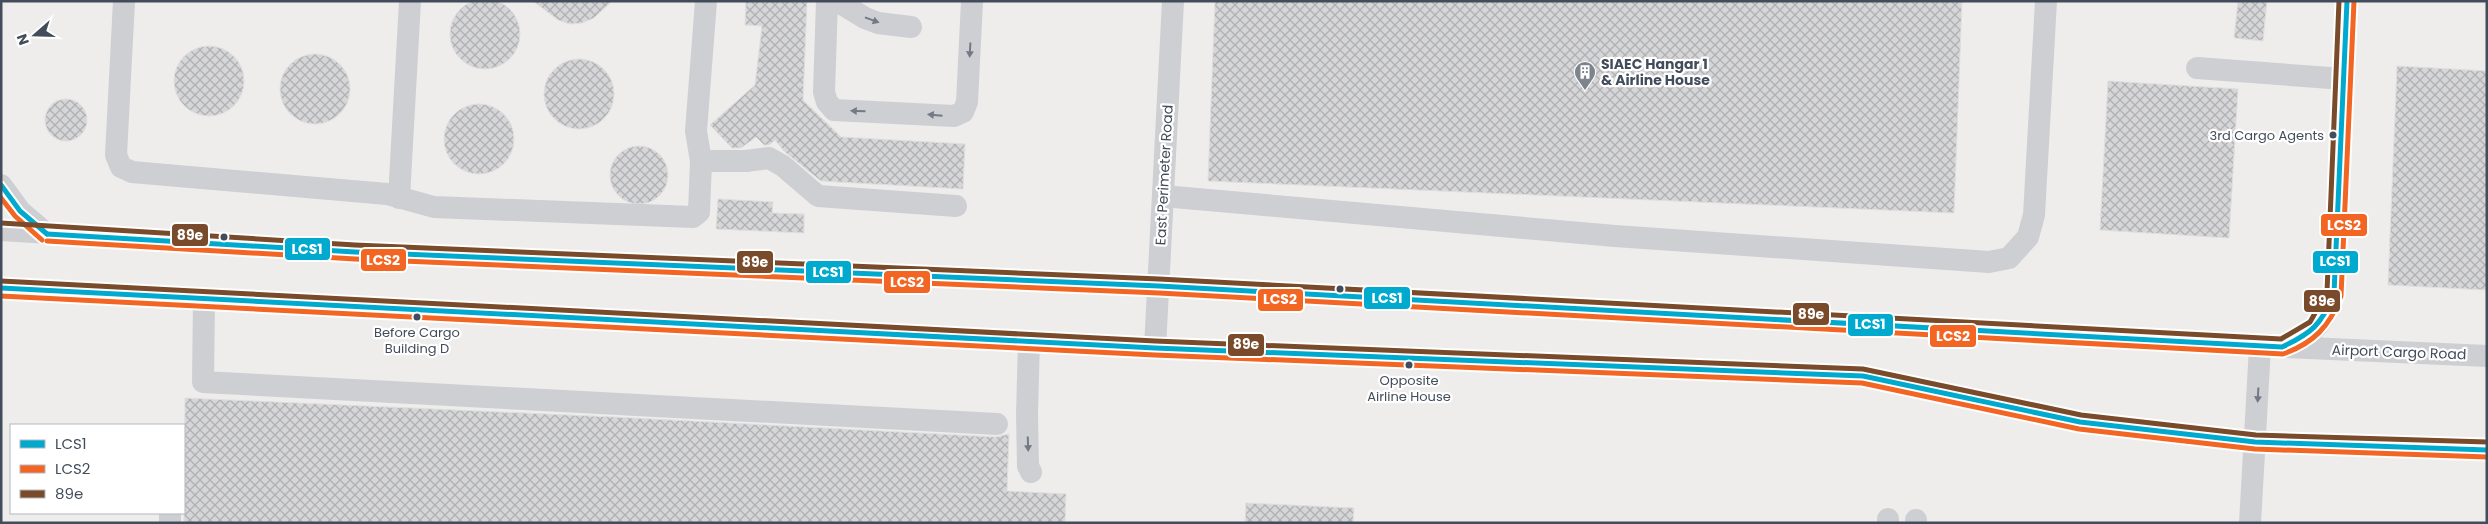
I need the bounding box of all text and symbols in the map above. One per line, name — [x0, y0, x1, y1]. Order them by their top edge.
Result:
north arrow — [10, 10, 60, 60]
one-way arrow — [864, 17, 879, 24]
text: N — [12, 31, 34, 48]
one-way arrow — [965, 42, 973, 58]
place label: SIAEC Hangar 1 & Airline House — [1601, 54, 1710, 90]
building icon: SIAEC Hangar 1 & Airline House — [1573, 60, 1597, 91]
street label: East Perimeter Road — [1150, 104, 1178, 246]
one-way arrow — [850, 107, 866, 115]
one-way arrow — [927, 110, 943, 118]
place label: 3rd Cargo Agents — [2210, 126, 2324, 145]
marker: 3rd Cargo Agents — [2328, 130, 2338, 140]
line badge: LCS2 — [2320, 213, 2368, 237]
text: LCS2 — [2327, 215, 2361, 235]
line badge: 89e — [171, 223, 209, 247]
text: 89e — [177, 225, 204, 245]
unlabelled marker — [219, 232, 229, 242]
line badge: LCS1 — [284, 237, 331, 261]
text: LCS1 — [291, 239, 323, 259]
line badge: LCS2 — [360, 248, 407, 272]
text: LCS2 — [366, 250, 400, 270]
line badge: 89e — [736, 250, 774, 274]
line badge: LCS1 — [2312, 250, 2359, 274]
text: LCS1 — [2319, 251, 2351, 271]
text: 89e — [742, 252, 769, 272]
line badge: LCS1 — [805, 260, 852, 284]
text: LCS1 — [812, 262, 844, 282]
line badge: LCS2 — [883, 270, 931, 294]
text: LCS2 — [890, 272, 924, 292]
unlabelled marker — [1335, 284, 1345, 294]
line badge: LCS1 — [1363, 286, 1411, 310]
line badge: LCS2 — [1257, 288, 1304, 312]
text: LCS1 — [1371, 288, 1403, 308]
text: LCS2 — [1263, 289, 1297, 309]
line badge: 89e — [2303, 289, 2341, 313]
text: 89e — [2309, 291, 2336, 311]
line badge: 89e — [1792, 302, 1830, 326]
text: 89e — [1798, 304, 1825, 324]
marker: Before Cargo Building D — [412, 312, 422, 322]
line badge: LCS1 — [1847, 313, 1894, 337]
text: LCS1 — [1854, 314, 1886, 334]
place label: Before Cargo Building D — [374, 323, 460, 358]
line badge: LCS2 — [1929, 324, 1977, 348]
text: LCS2 — [1936, 326, 1970, 346]
line badge: 89e — [1227, 333, 1265, 357]
text: 89e — [1233, 334, 1260, 354]
street label: Airport Cargo Road — [2331, 340, 2467, 364]
marker: Opposite Airline House — [1404, 360, 1414, 370]
place label: Opposite Airline House — [1367, 371, 1451, 406]
one-way arrow — [2253, 387, 2261, 403]
legend — [10, 424, 185, 514]
text: LCS1 — [55, 433, 87, 454]
one-way arrow — [1024, 436, 1032, 452]
text: LCS2 — [55, 458, 91, 479]
text: 89e — [55, 483, 83, 504]

